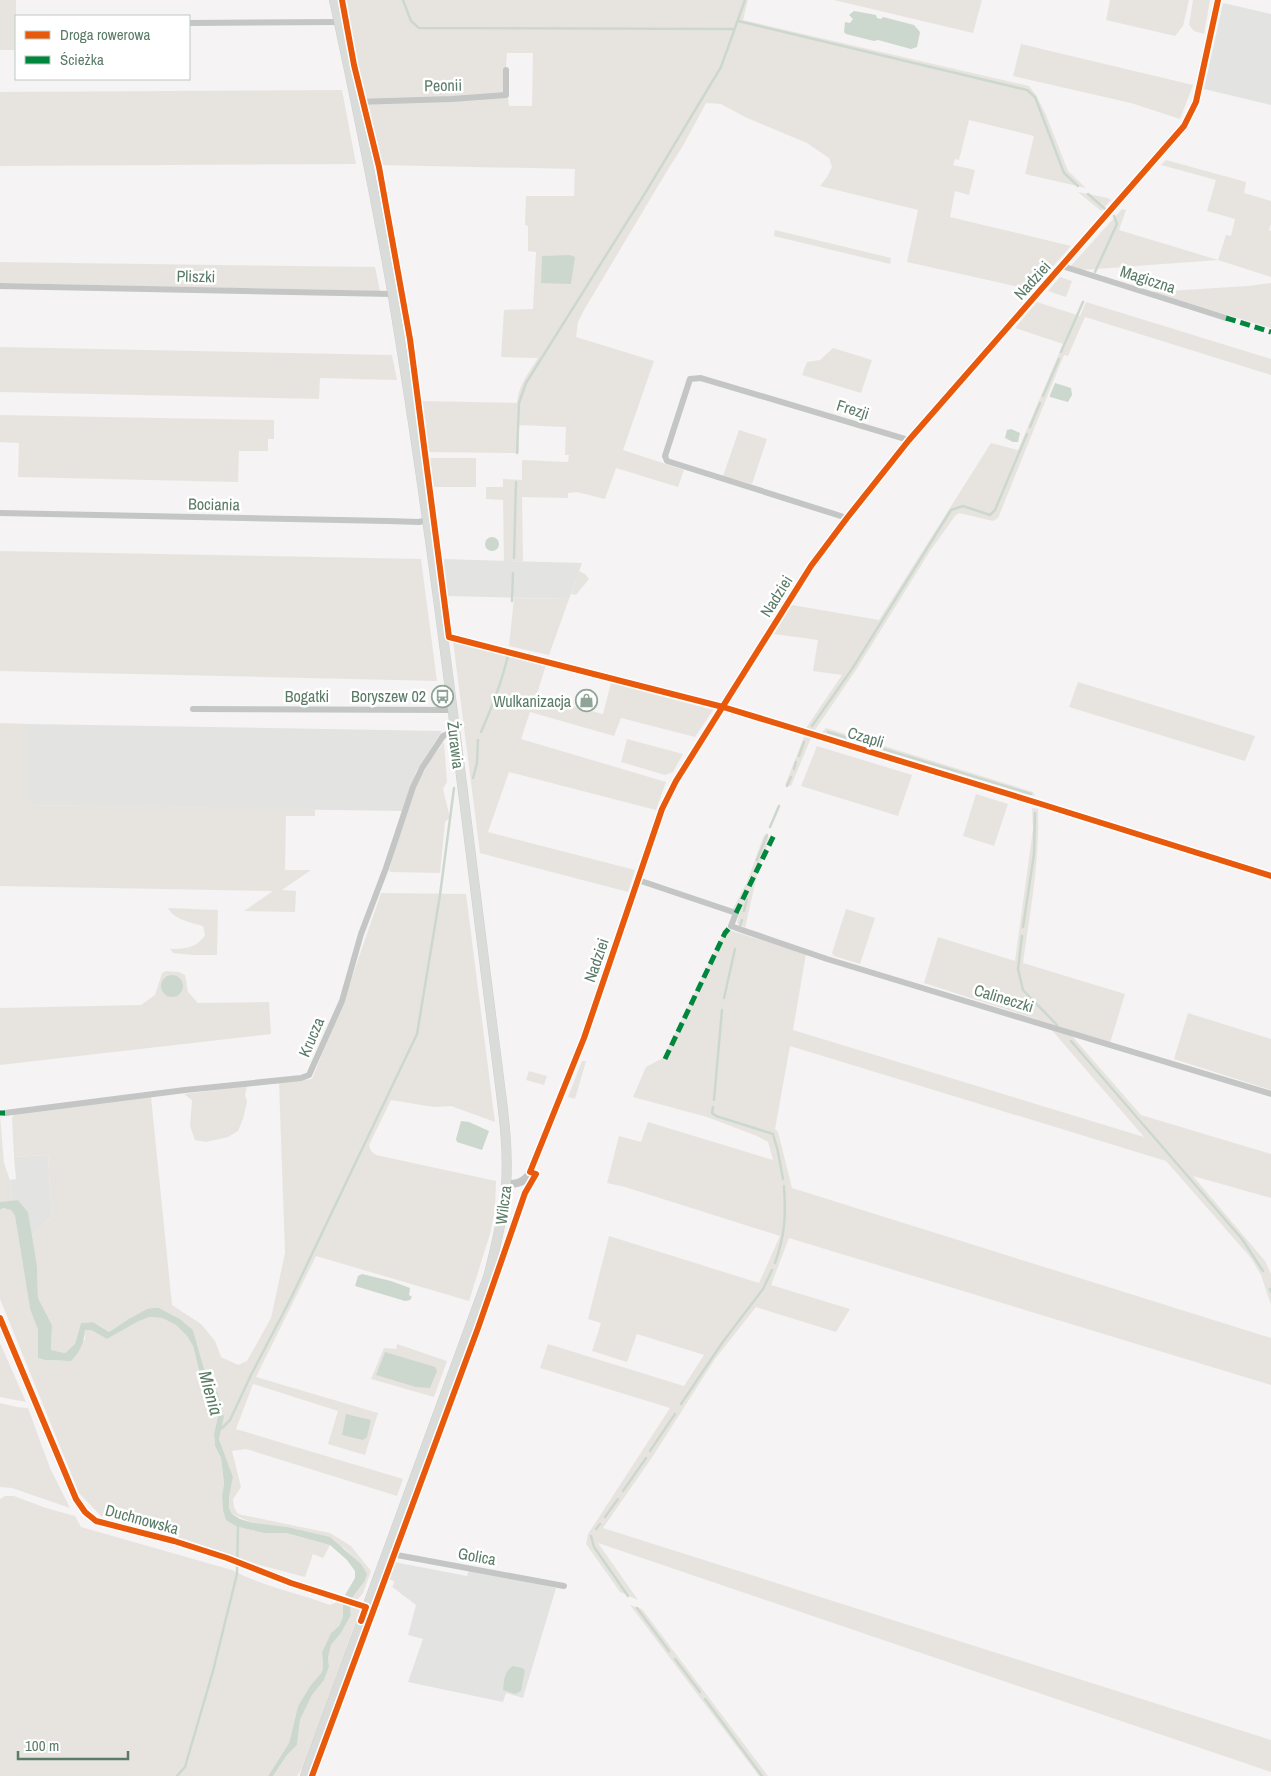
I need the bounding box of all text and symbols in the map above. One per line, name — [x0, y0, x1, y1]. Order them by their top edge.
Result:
legend — [15, 15, 190, 80]
text: Droga rowerowa — [60, 24, 150, 45]
text: Ścieżka — [60, 49, 104, 70]
street label: Peonii — [424, 74, 462, 96]
street label: Nadziei — [1009, 256, 1055, 304]
street label: Magiczna — [1118, 260, 1179, 298]
street label: Pliszki — [176, 265, 216, 287]
street label: Frezji — [834, 394, 872, 424]
street label: Bociania — [188, 493, 241, 515]
street label: Nadziei — [755, 571, 797, 621]
bus stop icon: Boryszew 02 — [430, 684, 454, 708]
street label: Bogatki — [285, 685, 329, 707]
place label: Boryszew 02 — [351, 685, 426, 707]
shop icon: Wulkanizacja — [575, 689, 599, 713]
place label: Wulkanizacja — [493, 690, 572, 712]
street label: Żurawia — [442, 720, 470, 771]
street label: Czapli — [845, 721, 887, 753]
street label: Nadziei — [578, 935, 614, 985]
street label: Calineczki — [971, 979, 1037, 1017]
street label: Krucza — [293, 1013, 329, 1060]
street label: Wilcza — [490, 1183, 516, 1226]
water label: Mienia — [193, 1368, 229, 1418]
street label: Duchnowska — [103, 1499, 182, 1540]
street label: Golica — [456, 1542, 498, 1570]
scale bar — [18, 1728, 128, 1760]
text: 100 m — [25, 1735, 59, 1756]

